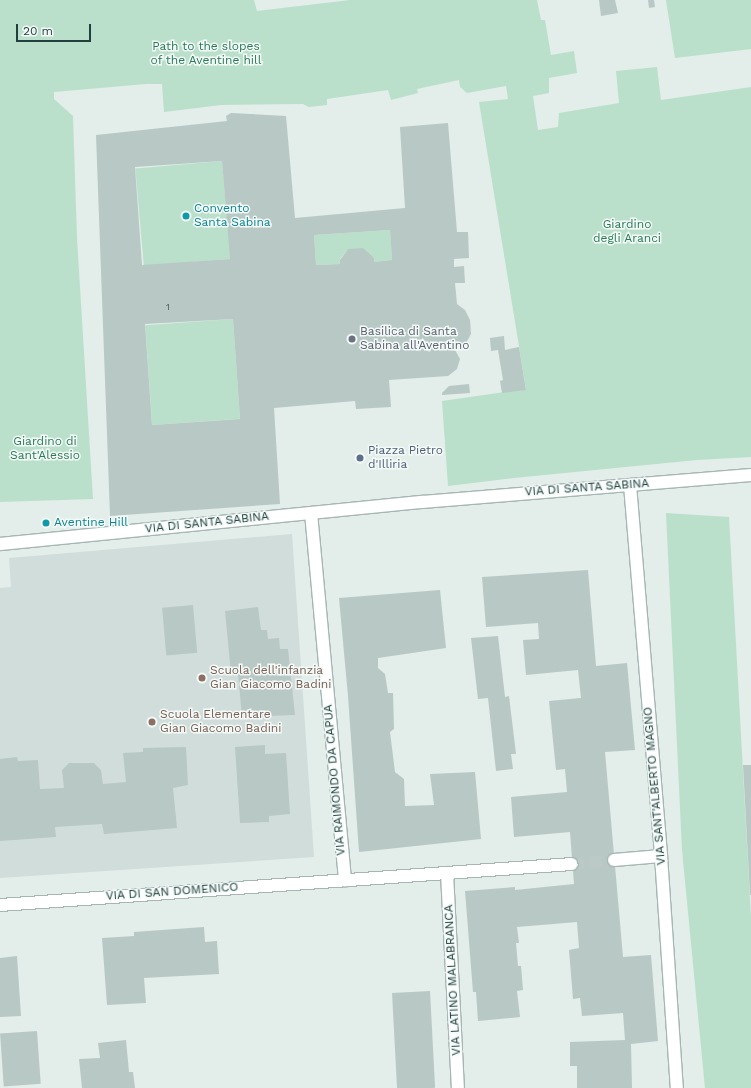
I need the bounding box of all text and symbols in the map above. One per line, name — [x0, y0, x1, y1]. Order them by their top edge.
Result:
scale bar — [18, 16, 93, 42]
text: 20 m — [23, 24, 53, 38]
park label: Path to the slopes of the Aventine hill — [150, 40, 262, 68]
place label: Convento Santa Sabina — [194, 202, 271, 230]
marker: Convento Santa Sabina — [181, 211, 191, 221]
park label: Giardino degli Aranci — [593, 218, 661, 246]
house number: 1 — [166, 301, 170, 313]
place label: Basilica di Santa Sabina all'Aventino — [360, 325, 470, 353]
marker: Basilica di Santa Sabina all'Aventino — [347, 334, 357, 344]
park label: Giardino di Sant'Alessio — [10, 435, 80, 463]
place label: Piazza Pietro d'Illiria — [368, 444, 443, 472]
marker: Piazza Pietro d'Illiria — [355, 453, 365, 463]
street label: VIA DI SANTA SABINA — [524, 476, 650, 500]
street label: VIA DI SANTA SABINA — [144, 509, 270, 537]
place label: Aventine Hill — [54, 516, 128, 530]
marker: Aventine Hill — [41, 518, 51, 528]
place label: Scuola dell'infanzia Gian Giacomo Badini — [210, 664, 331, 692]
marker: Scuola dell'infanzia Gian Giacomo Badini — [197, 673, 207, 683]
street label: VIA RAIMONDO DA CAPUA — [321, 703, 349, 857]
street label: VIA SANT'ALBERTO MAGNO — [641, 706, 669, 866]
place label: Scuola Elementare Gian Giacomo Badini — [160, 708, 281, 736]
marker: Scuola Elementare Gian Giacomo Badini — [147, 717, 157, 727]
street label: VIA DI SAN DOMENICO — [105, 880, 239, 904]
street label: VIA LATINO MALABRANCA — [442, 904, 464, 1056]

